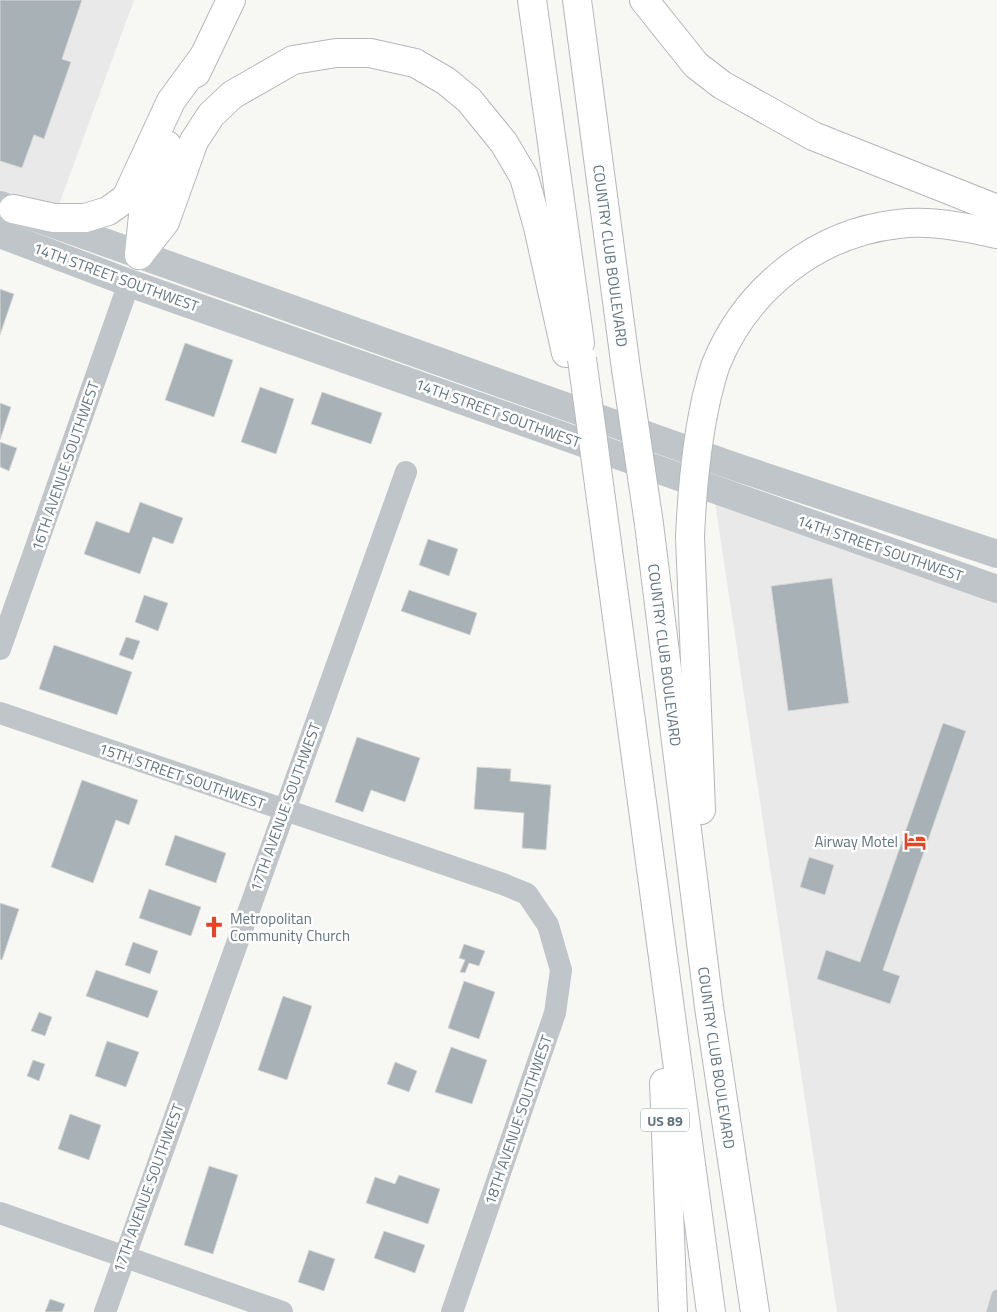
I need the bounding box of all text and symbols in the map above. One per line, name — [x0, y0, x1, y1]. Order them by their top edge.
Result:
street label: COUNTRY CLUB BOULEVARD — [587, 163, 634, 348]
street label: 14TH STREET SOUTHWEST — [30, 236, 202, 318]
street label: 14TH STREET SOUTHWEST — [412, 372, 584, 454]
street label: 16TH AVENUE SOUTHWEST — [25, 378, 105, 554]
street label: 14TH STREET SOUTHWEST — [794, 509, 966, 587]
street label: COUNTRY CLUB BOULEVARD — [643, 562, 688, 748]
street label: 17TH AVENUE SOUTHWEST — [244, 719, 326, 895]
street label: 15TH STREET SOUTHWEST — [96, 737, 268, 815]
hotel icon: Airway Motel — [902, 828, 928, 854]
place label: Airway Motel — [815, 830, 898, 853]
place label: Metropolitan Community Church — [230, 907, 350, 947]
church icon: Metropolitan Community Church — [201, 914, 227, 940]
street label: COUNTRY CLUB BOULEVARD — [693, 965, 742, 1150]
street label: 18TH AVENUE SOUTHWEST — [478, 1032, 558, 1208]
street label: 17TH AVENUE SOUTHWEST — [107, 1100, 189, 1276]
road number: US 89 — [641, 1108, 689, 1132]

